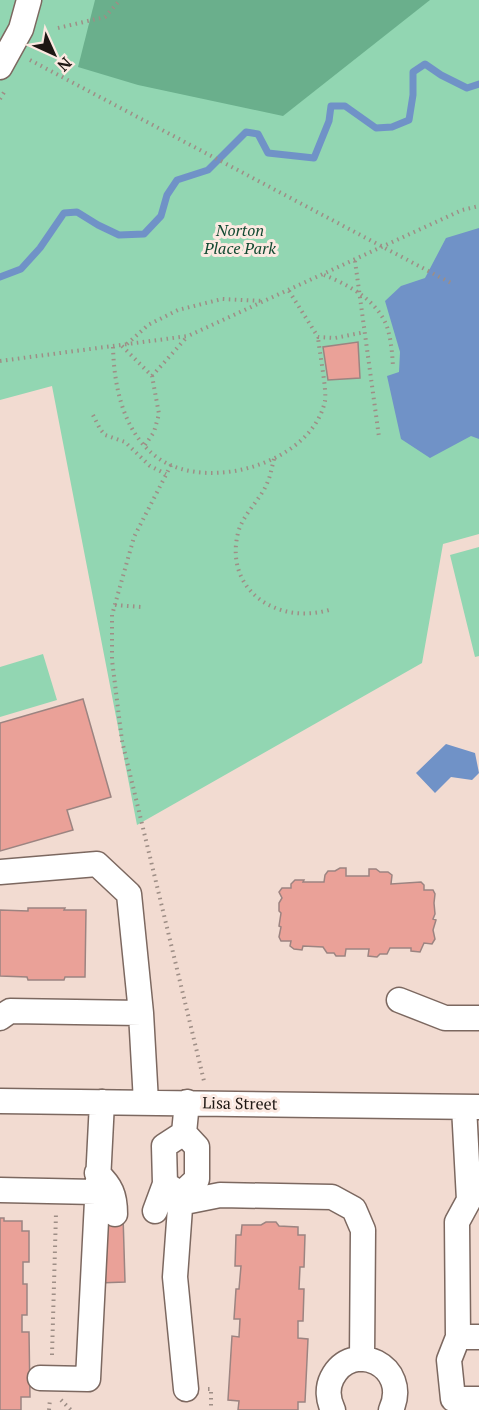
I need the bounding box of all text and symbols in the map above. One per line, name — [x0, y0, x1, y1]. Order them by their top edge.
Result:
north arrow — [24, 24, 84, 84]
text: N — [53, 53, 77, 77]
park label: Norton Place Park — [203, 219, 276, 259]
street label: Lisa Street — [202, 1091, 278, 1115]

